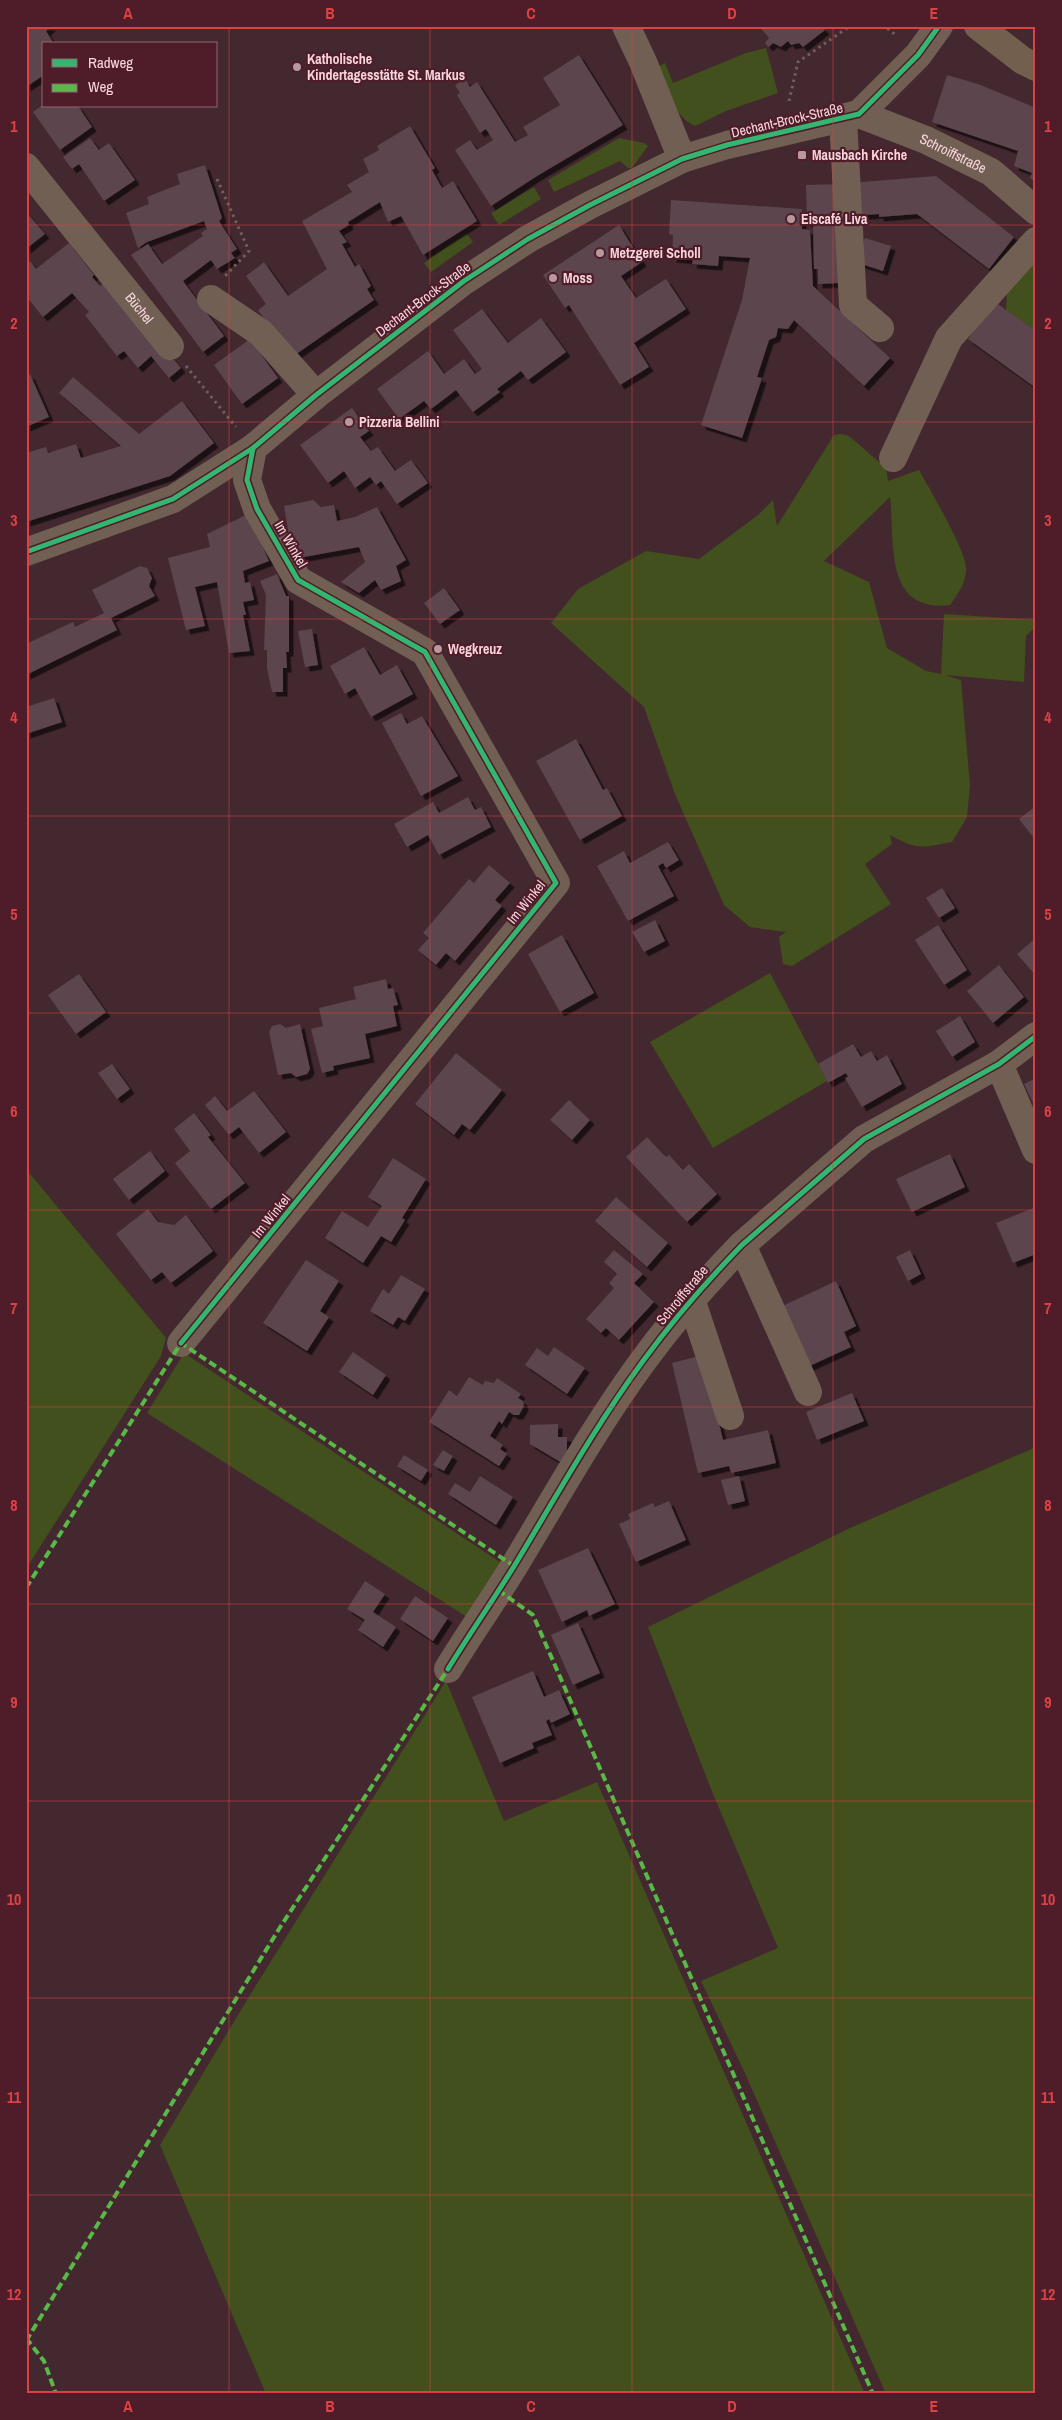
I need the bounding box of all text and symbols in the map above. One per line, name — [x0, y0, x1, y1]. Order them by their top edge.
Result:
text: A — [123, 2, 133, 24]
text: B — [325, 2, 335, 24]
text: C — [526, 2, 536, 24]
text: D — [727, 2, 737, 24]
text: E — [930, 2, 939, 24]
legend — [42, 42, 218, 108]
place label: Katholische Kindertagesstätte St. Markus — [307, 50, 465, 84]
text: Radweg — [88, 52, 133, 73]
marker: Katholische Kindertagesstätte St. Markus — [291, 61, 303, 73]
text: Weg — [88, 76, 113, 97]
street label: Dechant-Brock-Straße — [729, 98, 845, 142]
text: 1 — [10, 115, 18, 137]
text: 1 — [1044, 115, 1052, 137]
street label: Schroiffstraße — [917, 129, 989, 177]
place label: Mausbach Kirche — [812, 146, 907, 164]
marker: Mausbach Kirche — [796, 149, 808, 161]
place label: Eiscafé Liva — [801, 210, 868, 228]
marker: Eiscafé Liva — [785, 213, 797, 225]
place label: Metzgerei Scholl — [610, 244, 701, 262]
marker: Metzgerei Scholl — [594, 247, 606, 259]
street label: Dechant-Brock-Straße — [372, 257, 474, 341]
place label: Moss — [563, 269, 592, 287]
marker: Moss — [547, 272, 559, 284]
street label: Büchel — [121, 289, 157, 327]
text: 2 — [10, 312, 18, 334]
text: 2 — [1044, 312, 1052, 334]
place label: Pizzeria Bellini — [359, 413, 439, 431]
marker: Pizzeria Bellini — [343, 416, 355, 428]
text: 3 — [10, 509, 18, 531]
text: 3 — [1044, 509, 1052, 531]
street label: Im Winkel — [270, 517, 312, 571]
place label: Wegkreuz — [448, 640, 502, 658]
marker: Wegkreuz — [432, 643, 444, 655]
text: 4 — [10, 706, 18, 728]
text: 4 — [1044, 706, 1052, 728]
street label: Im Winkel — [503, 877, 549, 927]
text: 5 — [10, 903, 18, 925]
text: 5 — [1044, 903, 1052, 925]
text: 6 — [10, 1100, 18, 1122]
text: 6 — [1044, 1100, 1052, 1122]
street label: Im Winkel — [248, 1191, 294, 1241]
street label: Schroiffstraße — [652, 1262, 712, 1328]
text: 7 — [10, 1297, 18, 1319]
text: 7 — [1044, 1297, 1052, 1319]
text: 8 — [10, 1494, 18, 1516]
text: 8 — [1044, 1494, 1052, 1516]
text: 9 — [10, 1691, 18, 1713]
text: 9 — [1044, 1691, 1052, 1713]
text: 10 — [7, 1888, 21, 1910]
text: 10 — [1041, 1888, 1055, 1910]
text: 11 — [7, 2086, 22, 2108]
text: 11 — [1041, 2086, 1056, 2108]
text: 12 — [7, 2283, 21, 2305]
text: 12 — [1041, 2283, 1055, 2305]
text: A — [123, 2395, 133, 2417]
text: B — [325, 2395, 335, 2417]
text: C — [526, 2395, 536, 2417]
text: D — [727, 2395, 737, 2417]
text: E — [930, 2395, 939, 2417]

